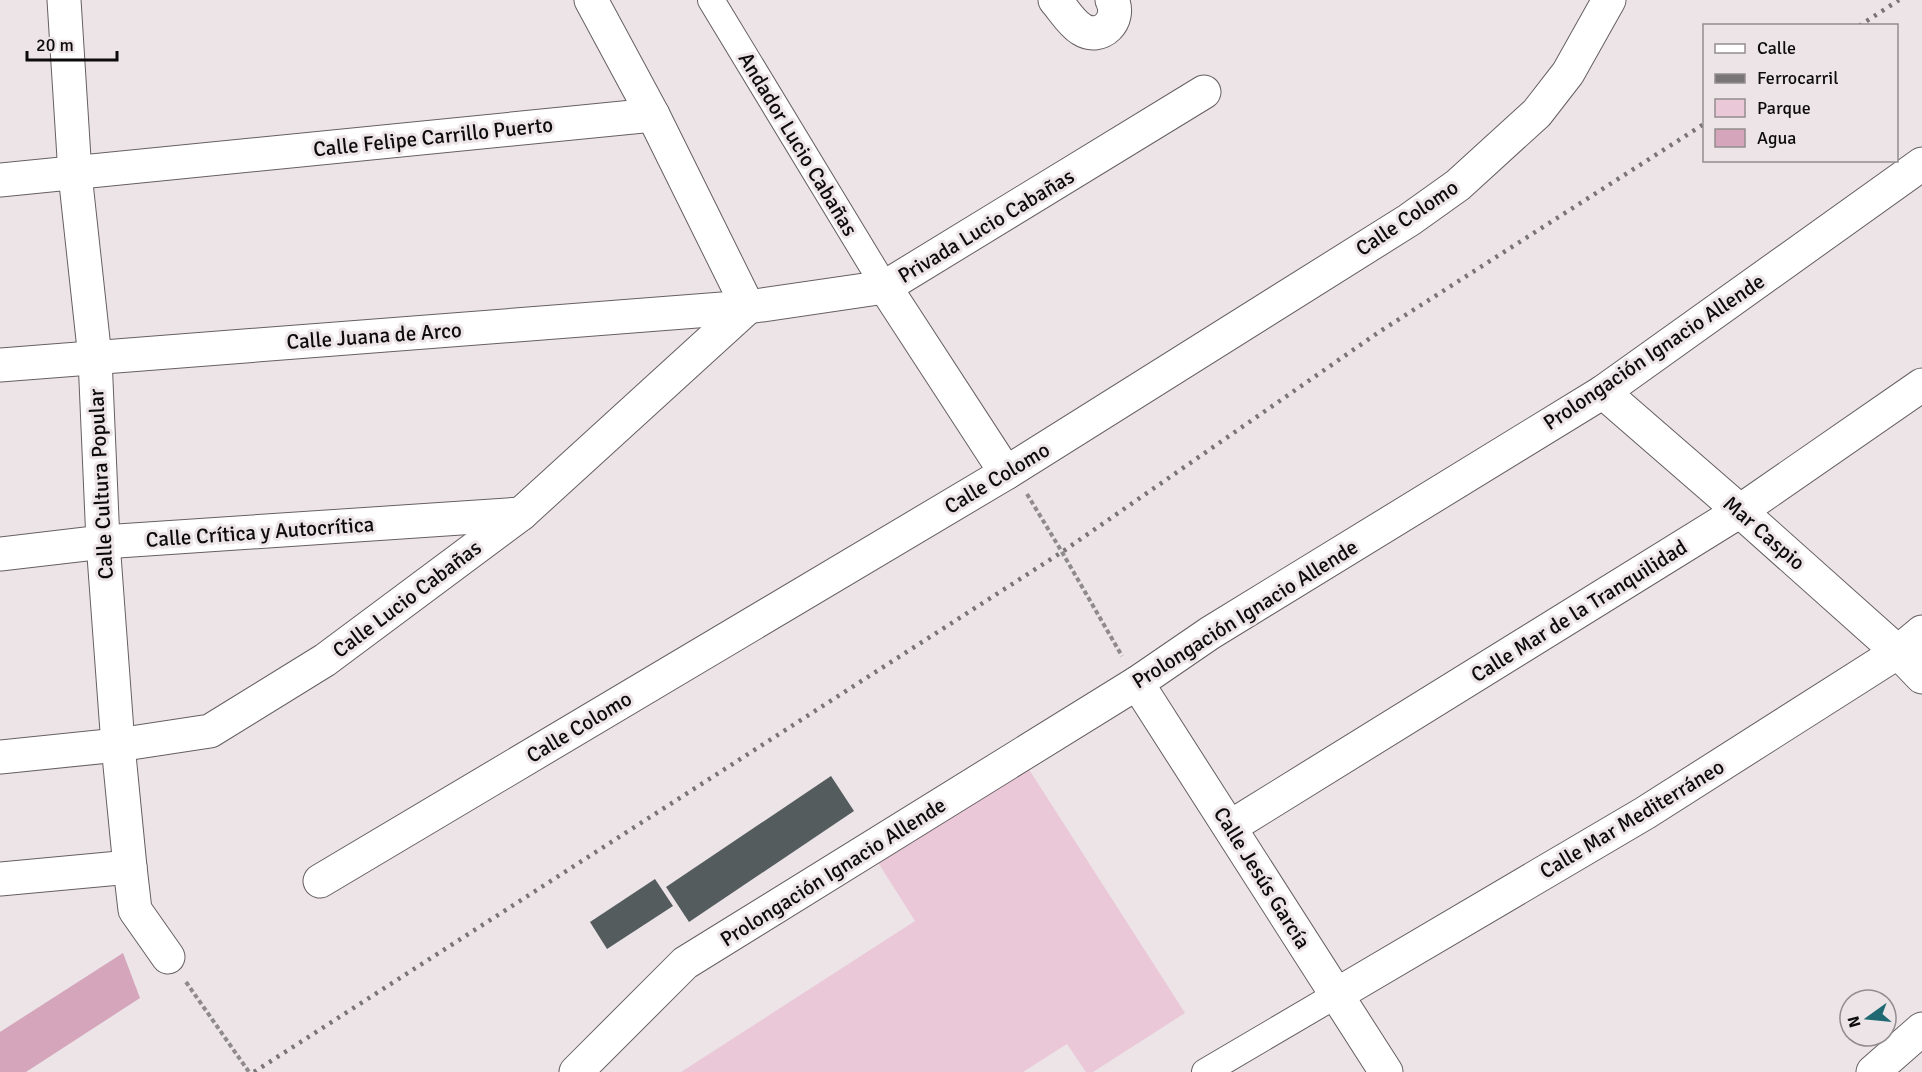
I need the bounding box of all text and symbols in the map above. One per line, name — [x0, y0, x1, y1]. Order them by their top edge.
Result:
scale bar — [27, 24, 117, 62]
legend — [1703, 24, 1898, 162]
text: 20 m — [36, 34, 74, 56]
text: Calle — [1757, 37, 1796, 59]
street label: Andador Lucio Cabañas — [733, 47, 863, 241]
text: Ferrocarril — [1757, 67, 1838, 89]
text: Parque — [1757, 97, 1811, 119]
street label: Calle Felipe Carrillo Puerto — [312, 111, 554, 163]
text: Agua — [1757, 127, 1796, 149]
street label: Privada Lucio Cabañas — [893, 163, 1079, 289]
street label: Calle Colomo — [1351, 174, 1463, 262]
street label: Prolongación Ignacio Allende — [1538, 268, 1770, 436]
street label: Calle Juana de Arco — [285, 317, 463, 355]
street label: Calle Cultura Popular — [83, 388, 119, 580]
street label: Calle Colomo — [940, 436, 1054, 520]
street label: Mar Caspio — [1718, 490, 1810, 576]
street label: Calle Crítica y Autocrítica — [145, 511, 375, 553]
street label: Prolongación Ignacio Allende — [1127, 534, 1363, 694]
street label: Calle Mar de la Tranquilidad — [1466, 534, 1692, 688]
street label: Calle Lucio Cabañas — [327, 535, 487, 663]
street label: Calle Colomo — [522, 685, 636, 769]
street label: Calle Mar Mediterráneo — [1535, 754, 1729, 884]
street label: Prolongación Ignacio Allende — [715, 792, 951, 952]
street label: Calle Jesús García — [1208, 802, 1316, 954]
north arrow — [1838, 988, 1898, 1048]
text: N — [1843, 1014, 1866, 1030]

